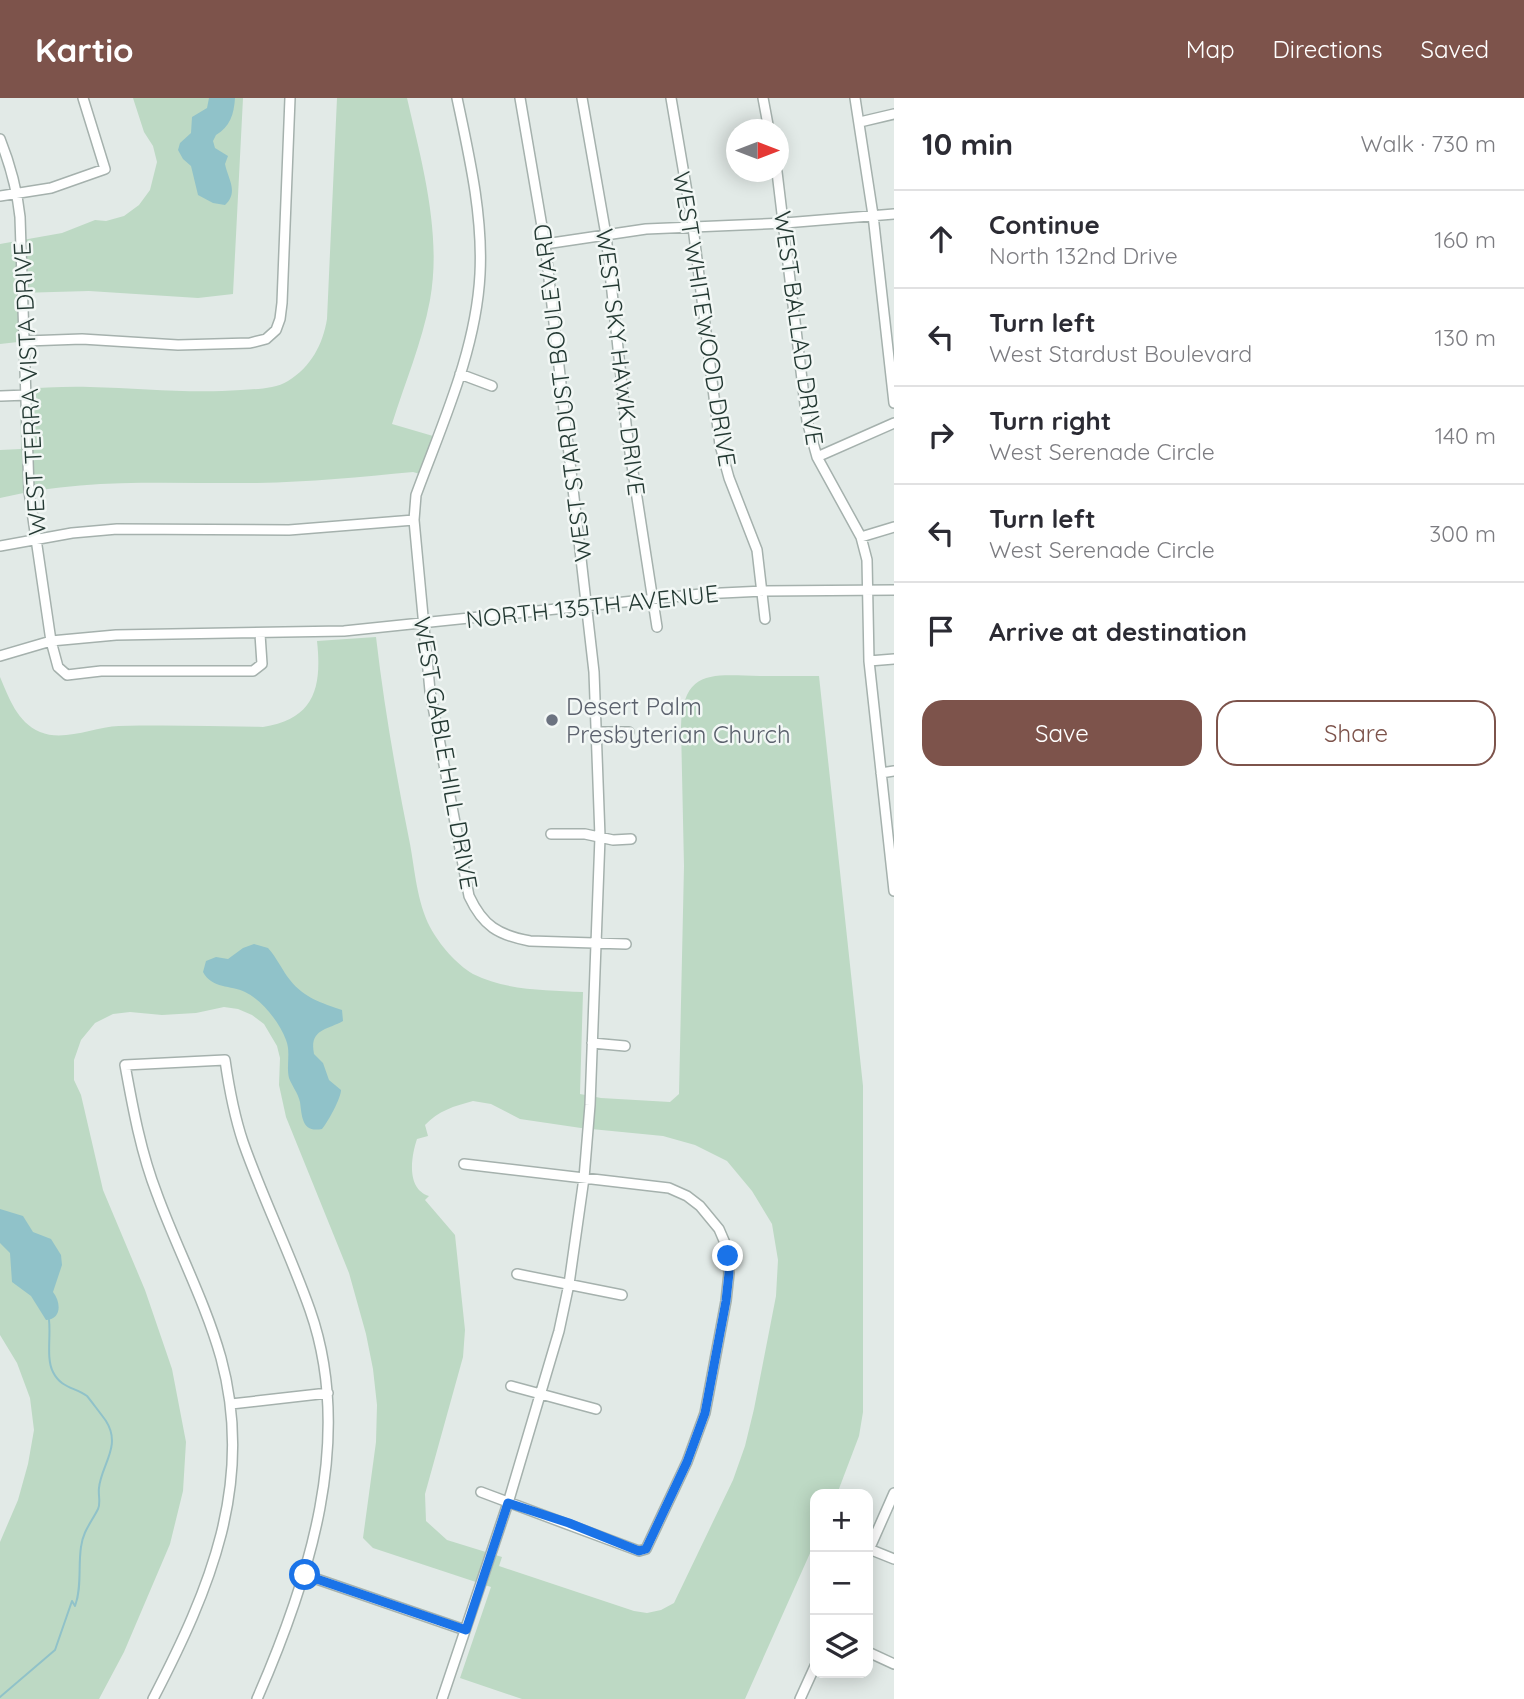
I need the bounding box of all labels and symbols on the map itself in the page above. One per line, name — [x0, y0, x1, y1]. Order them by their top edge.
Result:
north arrow — [726, 119, 789, 182]
street label: WEST WHITEWOOD DRIVE — [667, 169, 743, 469]
street label: WEST BALLAD DRIVE — [768, 209, 830, 447]
street label: WEST STARDUST BOULEVARD — [526, 222, 598, 564]
street label: WEST SKY HAWK DRIVE — [590, 227, 652, 497]
street label: WEST TERRA VISTA DRIVE — [6, 242, 52, 536]
street label: NORTH 135TH AVENUE — [464, 578, 720, 634]
street label: WEST GABLE HILL DRIVE — [407, 614, 485, 892]
place label: Desert Palm Presbyterian Church — [566, 691, 791, 749]
marker: Desert Palm Presbyterian Church — [544, 712, 560, 728]
route end — [712, 1240, 743, 1271]
route start — [289, 1559, 320, 1590]

